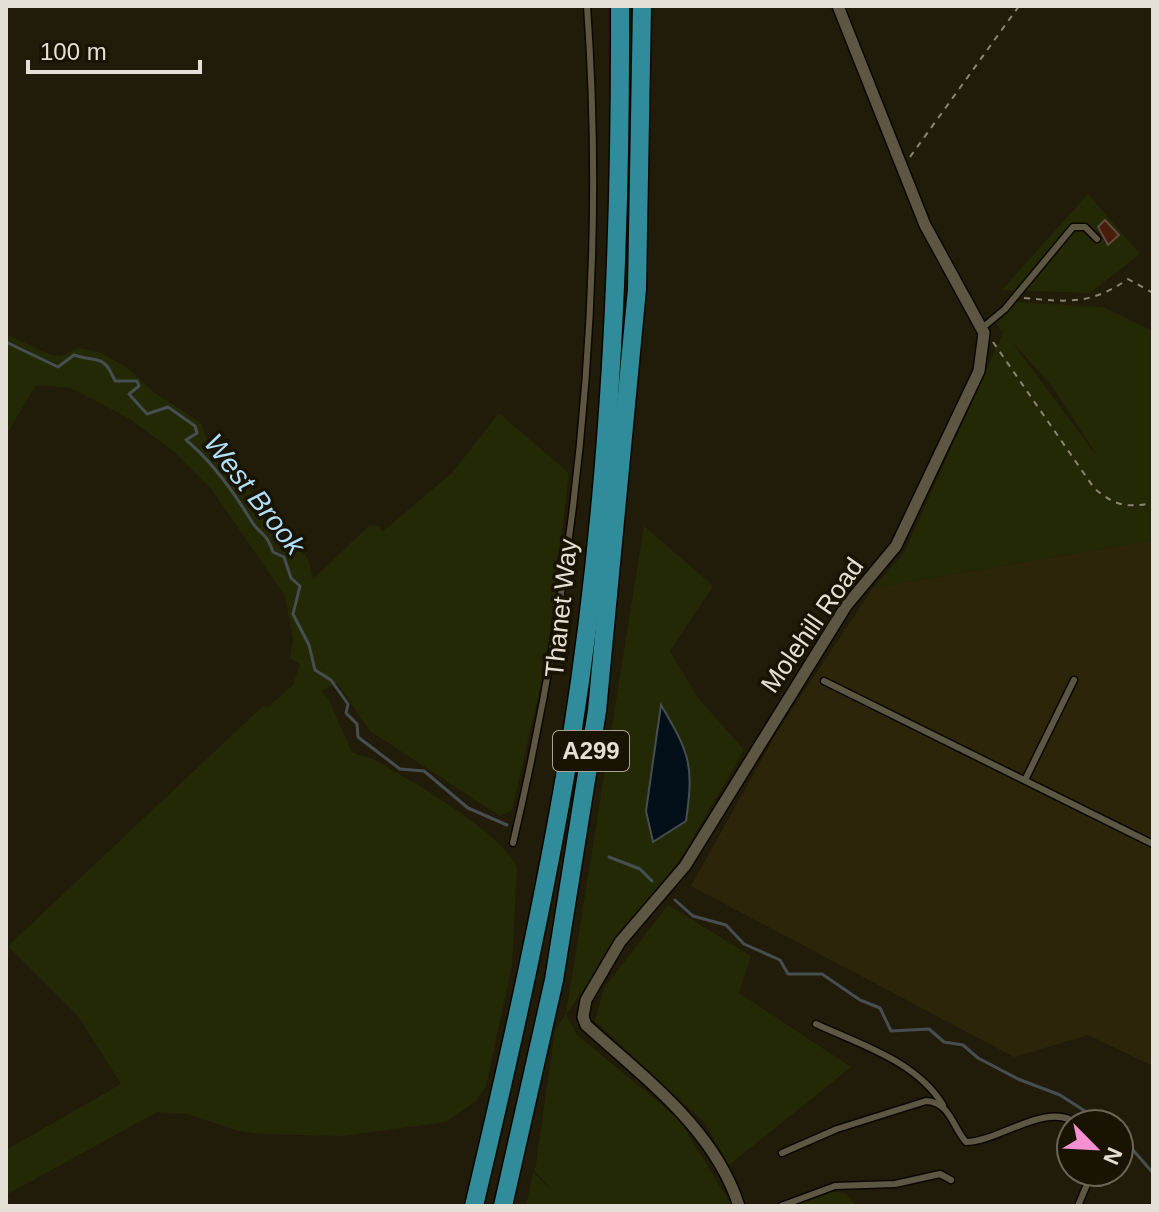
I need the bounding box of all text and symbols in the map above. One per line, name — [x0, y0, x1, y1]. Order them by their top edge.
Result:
scale bar — [28, 24, 200, 74]
text: 100 m — [40, 38, 107, 65]
water label: West Brook — [198, 428, 312, 562]
street label: Thanet Way — [539, 537, 583, 679]
street label: Molehill Road — [755, 552, 869, 698]
road number: A299 — [553, 731, 629, 771]
north arrow — [1055, 1108, 1135, 1188]
text: N — [1098, 1144, 1127, 1168]

